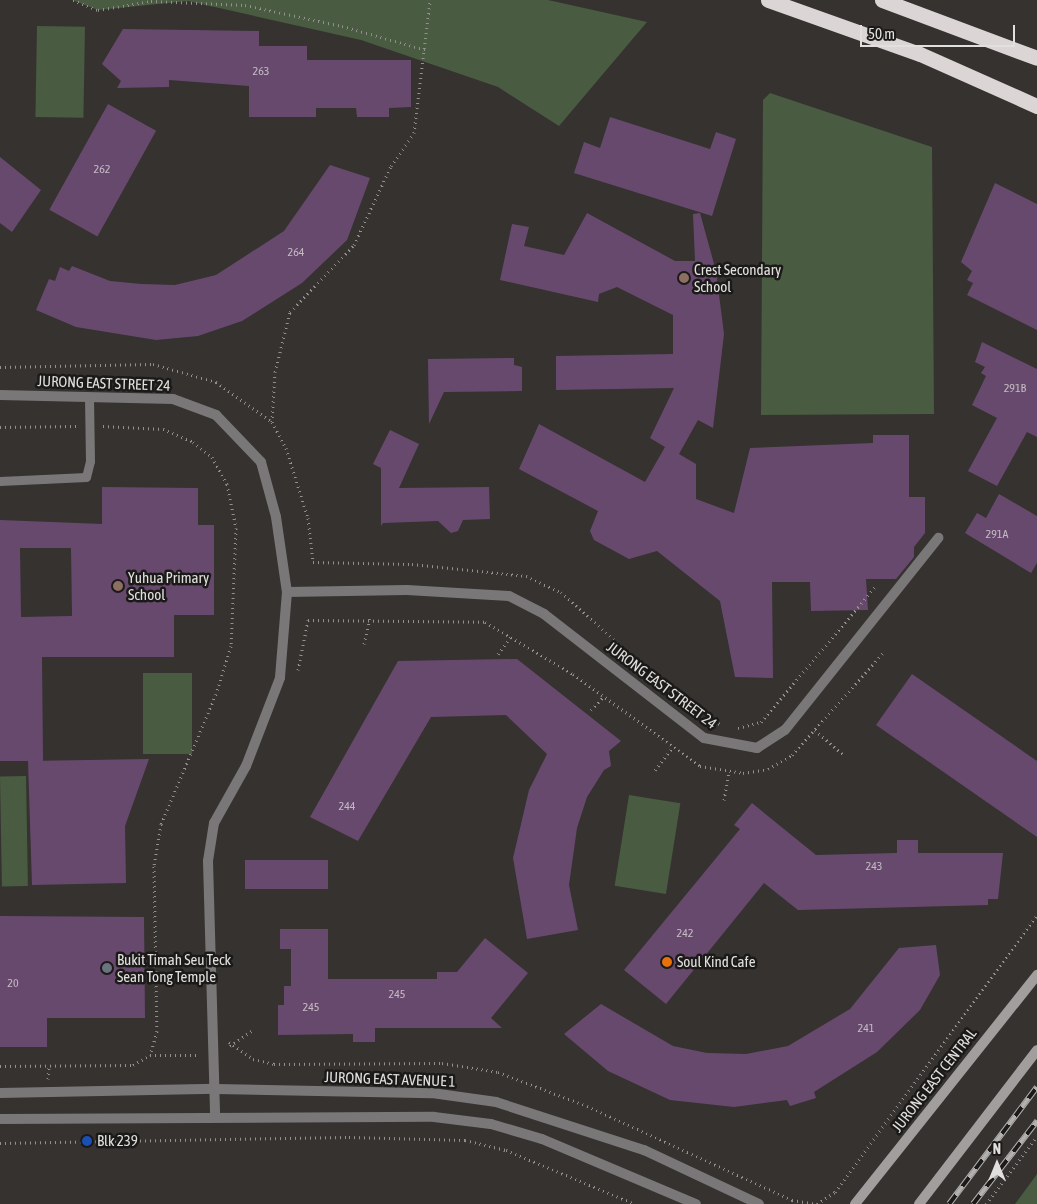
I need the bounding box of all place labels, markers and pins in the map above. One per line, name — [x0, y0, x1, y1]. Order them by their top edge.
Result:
place label: Crest Secondary School — [694, 260, 781, 295]
marker: Crest Secondary School — [678, 272, 690, 284]
place label: Yuhua Primary School — [128, 568, 209, 603]
marker: Yuhua Primary School — [112, 580, 124, 592]
place label: Bukit Timah Seu Teck Sean Tong Temple — [117, 950, 231, 985]
place label: Soul Kind Cafe — [677, 953, 756, 971]
marker: Soul Kind Cafe — [661, 956, 673, 968]
marker: Bukit Timah Seu Teck Sean Tong Temple — [101, 962, 113, 974]
place label: Blk 239 — [97, 1132, 138, 1150]
marker: Blk 239 — [81, 1135, 93, 1147]

